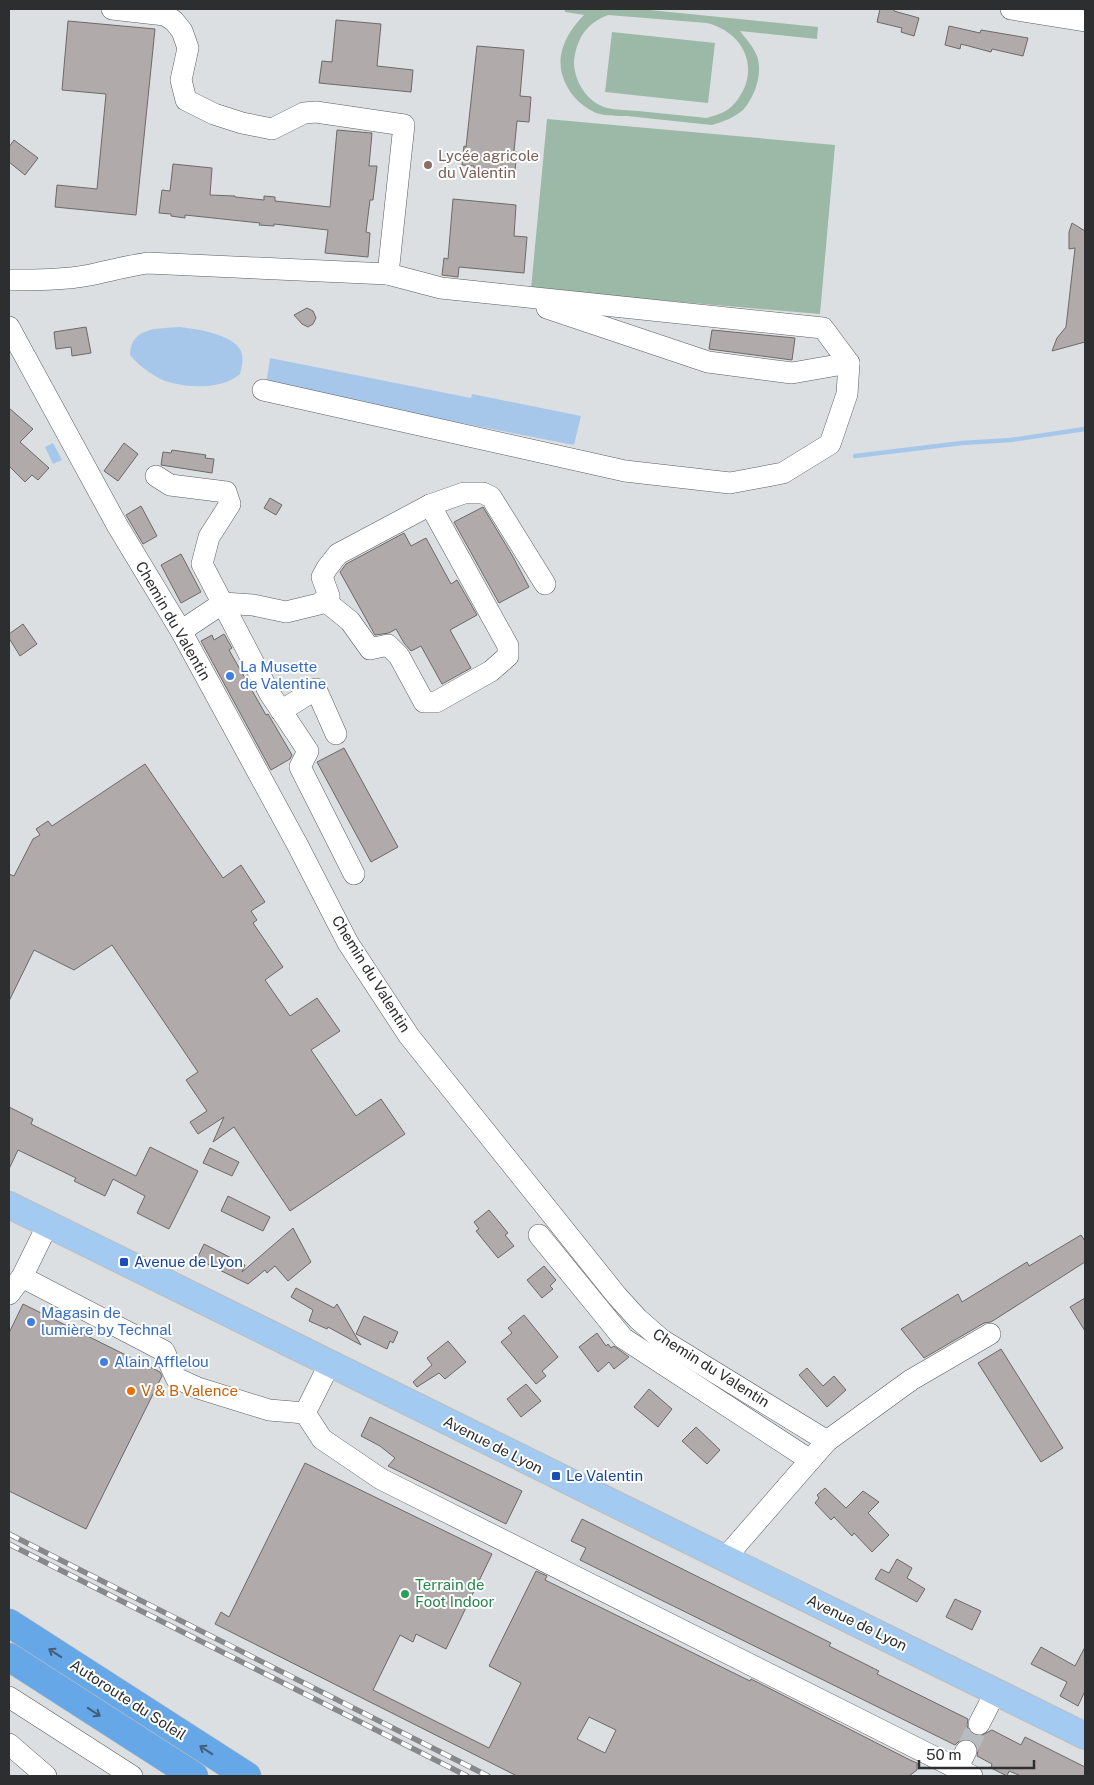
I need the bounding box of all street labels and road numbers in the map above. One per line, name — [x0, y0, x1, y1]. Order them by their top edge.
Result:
street label: Chemin du Valentin — [132, 558, 214, 683]
street label: Chemin du Valentin — [329, 912, 414, 1035]
street label: Chemin du Valentin — [650, 1325, 773, 1410]
street label: Avenue de Lyon — [441, 1412, 546, 1477]
street label: Avenue de Lyon — [805, 1591, 910, 1654]
street label: Autoroute du Soleil — [67, 1656, 189, 1743]

